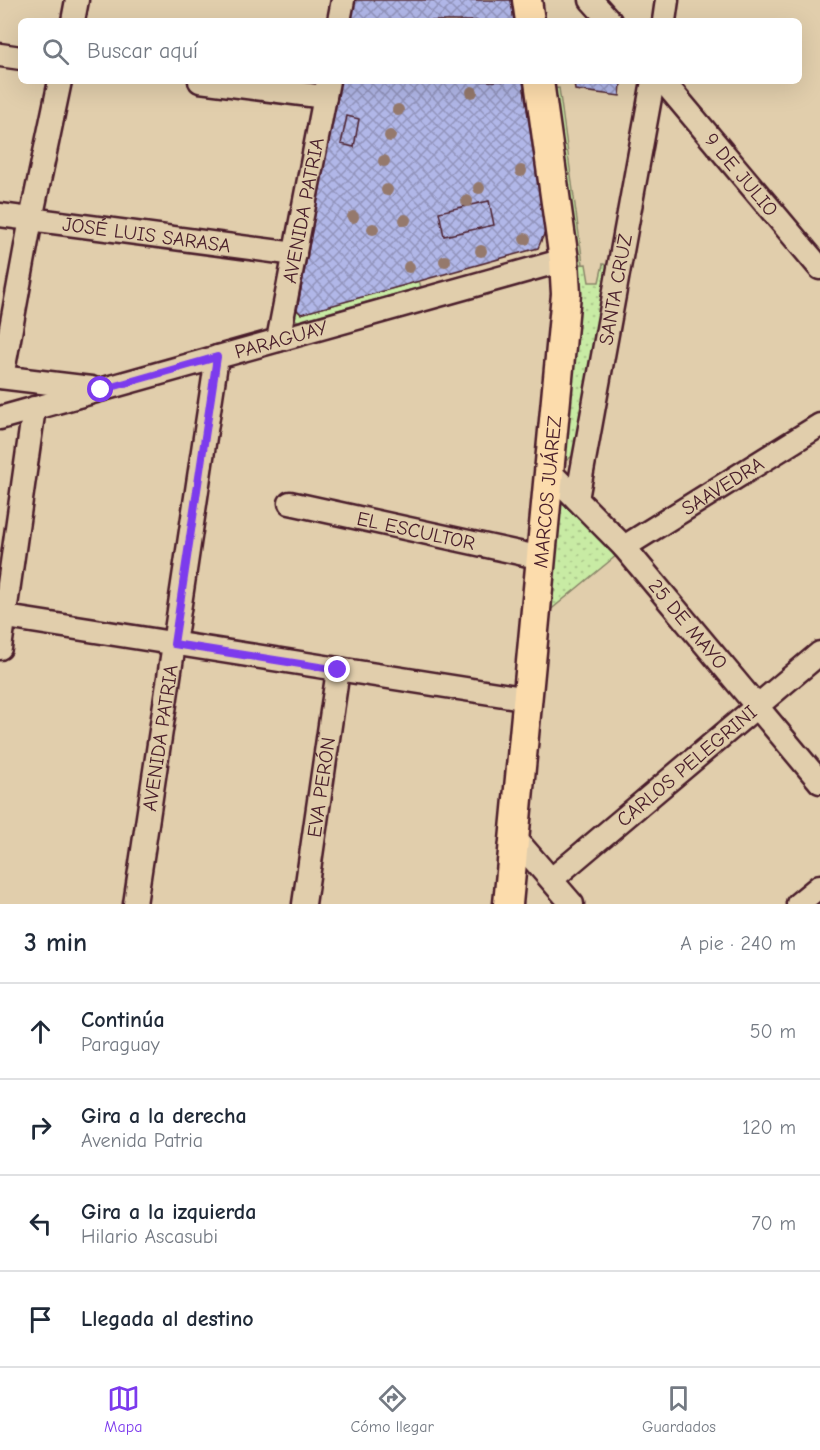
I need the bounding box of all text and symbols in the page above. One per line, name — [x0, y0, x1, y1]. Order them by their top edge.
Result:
search box — [18, 18, 802, 84]
icon: search — [39, 35, 72, 68]
text: Buscar aquí — [87, 38, 198, 64]
street label: 9 DE JULIO — [700, 128, 783, 221]
street label: AVENIDA PATRIA — [278, 135, 329, 285]
street label: JOSÉ LUIS SARASA — [61, 212, 233, 257]
street label: SANTA CRUZ — [594, 232, 637, 347]
street label: PARAGUAY — [232, 316, 331, 364]
route start — [87, 376, 113, 402]
street label: MARCOS JUÁREZ — [529, 414, 566, 569]
street label: SAAVEDRA — [677, 452, 768, 520]
street label: EL ESCULTOR — [355, 507, 477, 555]
street label: 25 DE MAYO — [644, 575, 732, 674]
route end — [324, 656, 350, 682]
street label: AVENIDA PATRIA — [138, 663, 183, 813]
street label: CARLOS PELEGRINI — [612, 700, 762, 831]
street label: EVA PERÓN — [303, 736, 340, 839]
text: 3 min — [24, 928, 87, 958]
text: A pie · 240 m — [680, 932, 796, 955]
text: Continúa — [81, 1007, 165, 1033]
icon: ahead — [24, 1015, 57, 1048]
text: 50 m — [750, 1020, 796, 1043]
text: Paraguay — [81, 1033, 160, 1056]
text: Gira a la derecha — [81, 1103, 247, 1129]
icon: right — [24, 1111, 57, 1144]
text: 120 m — [742, 1116, 796, 1139]
text: Avenida Patria — [81, 1129, 203, 1152]
text: Gira a la izquierda — [81, 1199, 256, 1225]
icon: left — [24, 1207, 57, 1240]
text: 70 m — [751, 1212, 796, 1235]
text: Hilario Ascasubi — [81, 1225, 218, 1248]
icon: arrive — [24, 1303, 57, 1336]
text: Llegada al destino — [81, 1306, 254, 1332]
tab: Mapa — [104, 1382, 142, 1436]
tab: Cómo llegar — [350, 1382, 434, 1436]
tab: Guardados — [642, 1382, 716, 1436]

